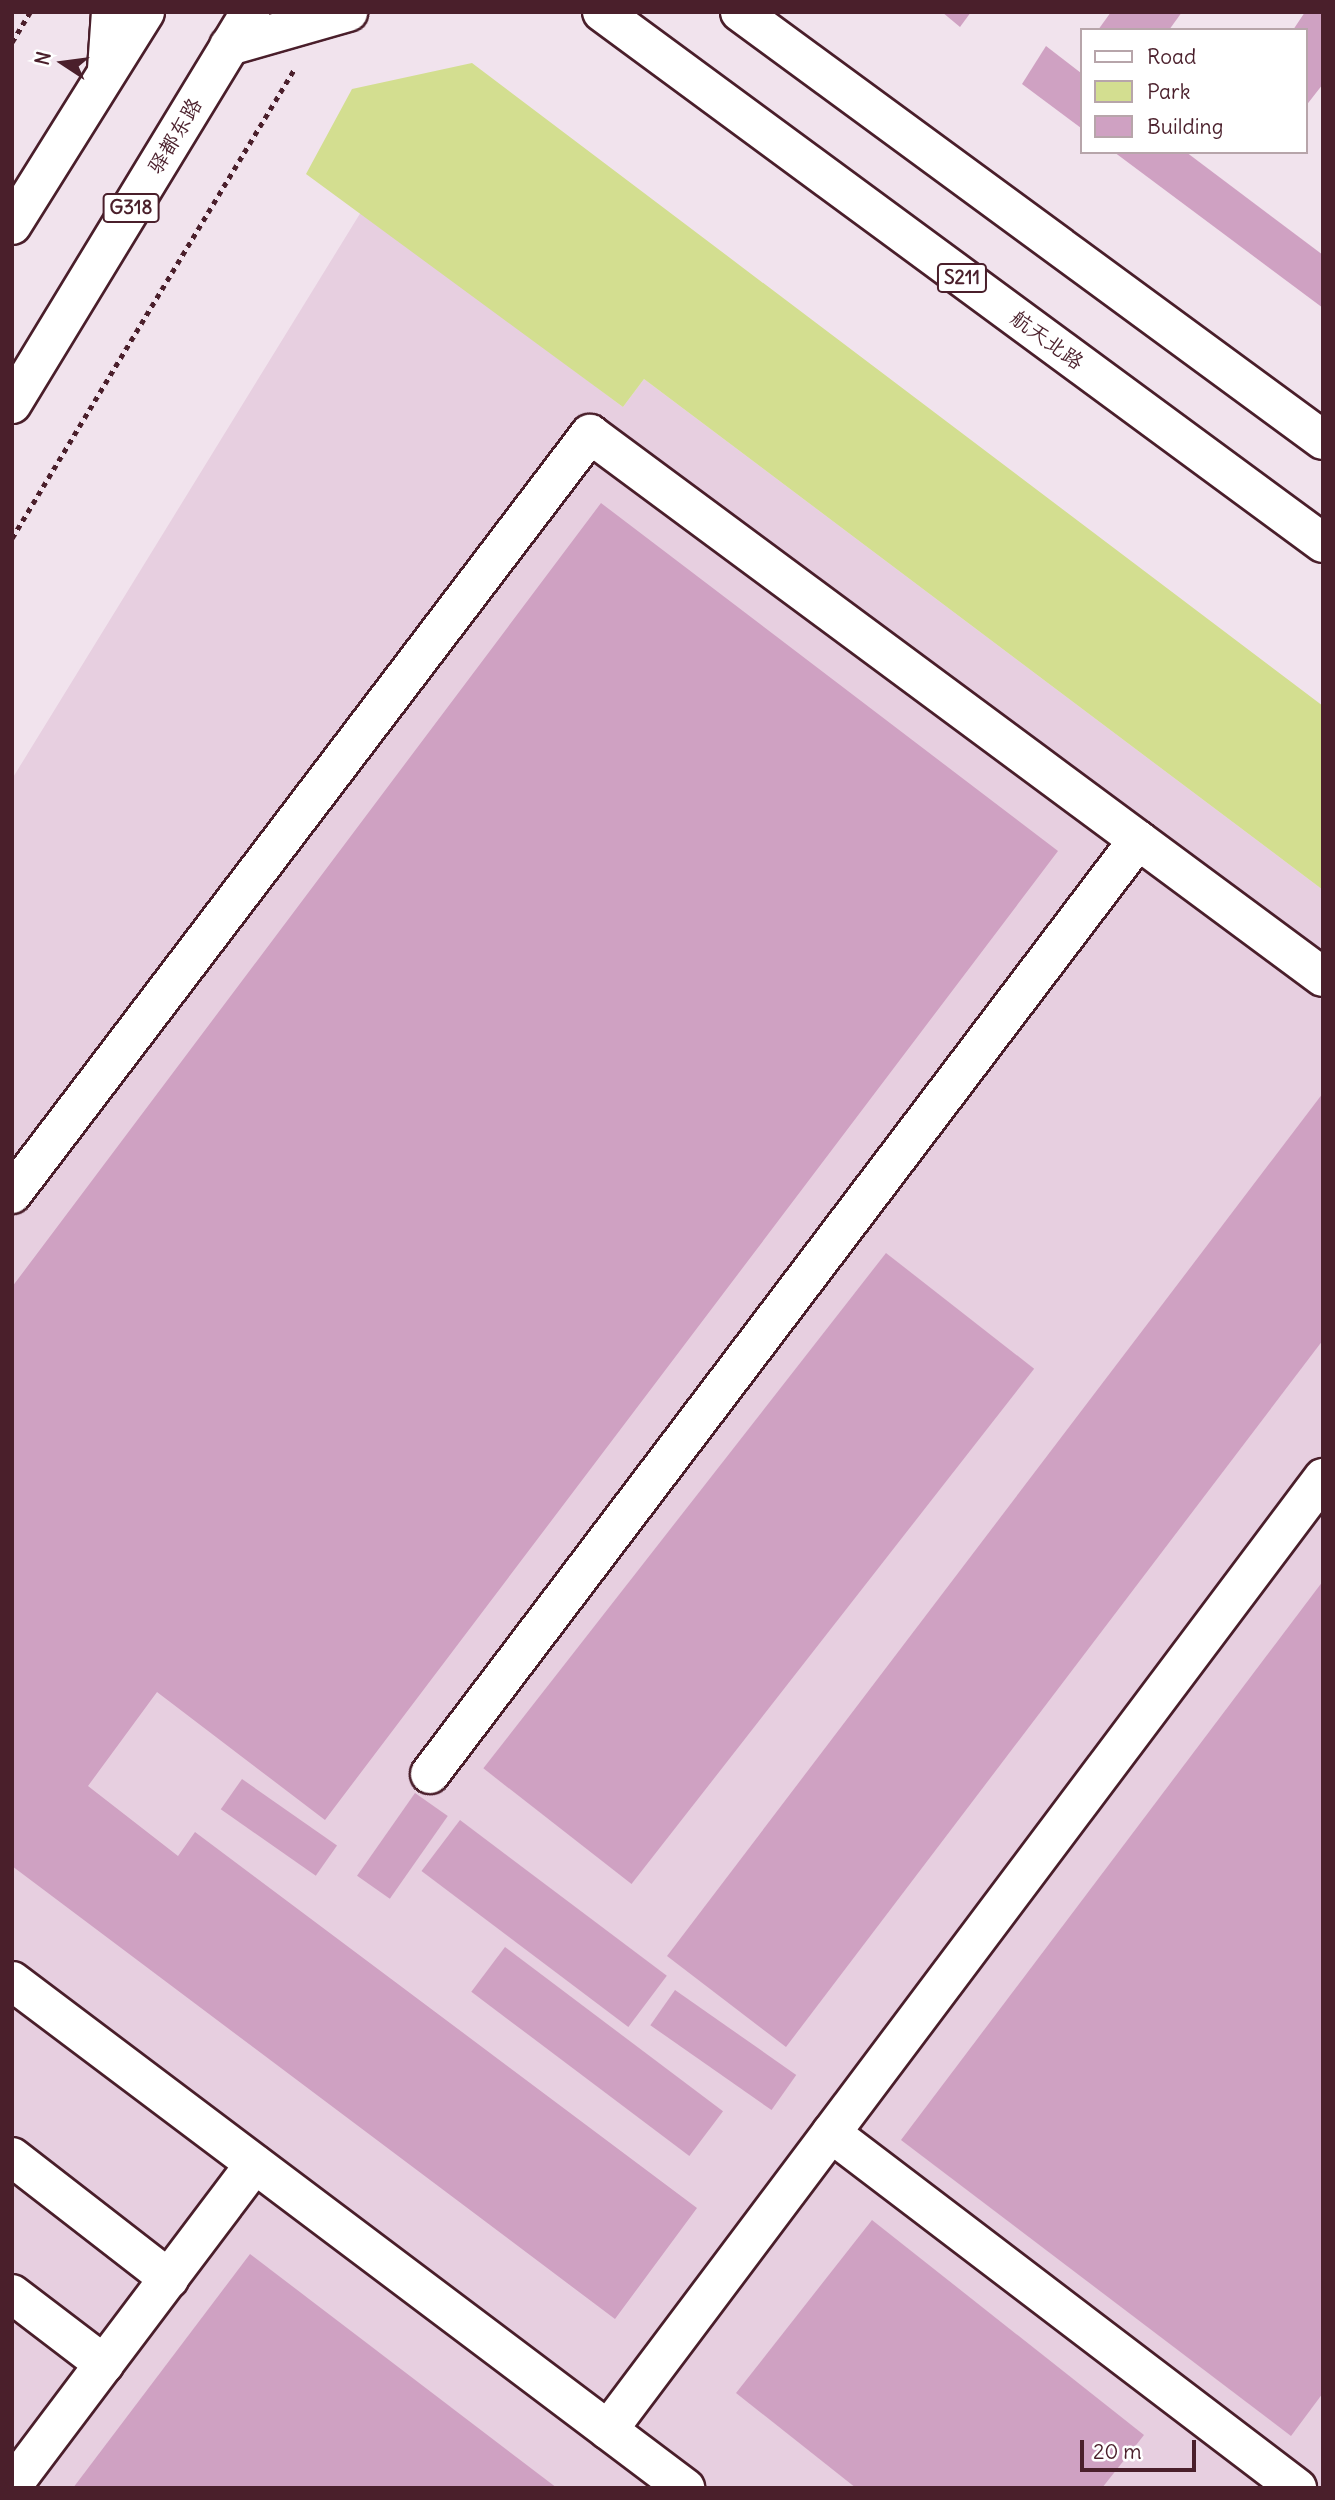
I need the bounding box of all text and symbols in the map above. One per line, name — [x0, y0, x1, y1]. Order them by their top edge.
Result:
north arrow — [28, 28, 98, 98]
legend — [1080, 28, 1307, 154]
text: Road — [1147, 43, 1196, 70]
text: N — [29, 49, 56, 67]
text: Park — [1147, 78, 1190, 105]
street label: 驿都东路 — [143, 94, 207, 178]
text: Building — [1147, 113, 1223, 140]
road number: G318 — [101, 192, 161, 224]
road number: S211 — [936, 262, 988, 294]
street label: 航天北路 — [1006, 305, 1088, 375]
scale bar — [1083, 2426, 1198, 2470]
text: 20 m — [1093, 2438, 1142, 2465]

